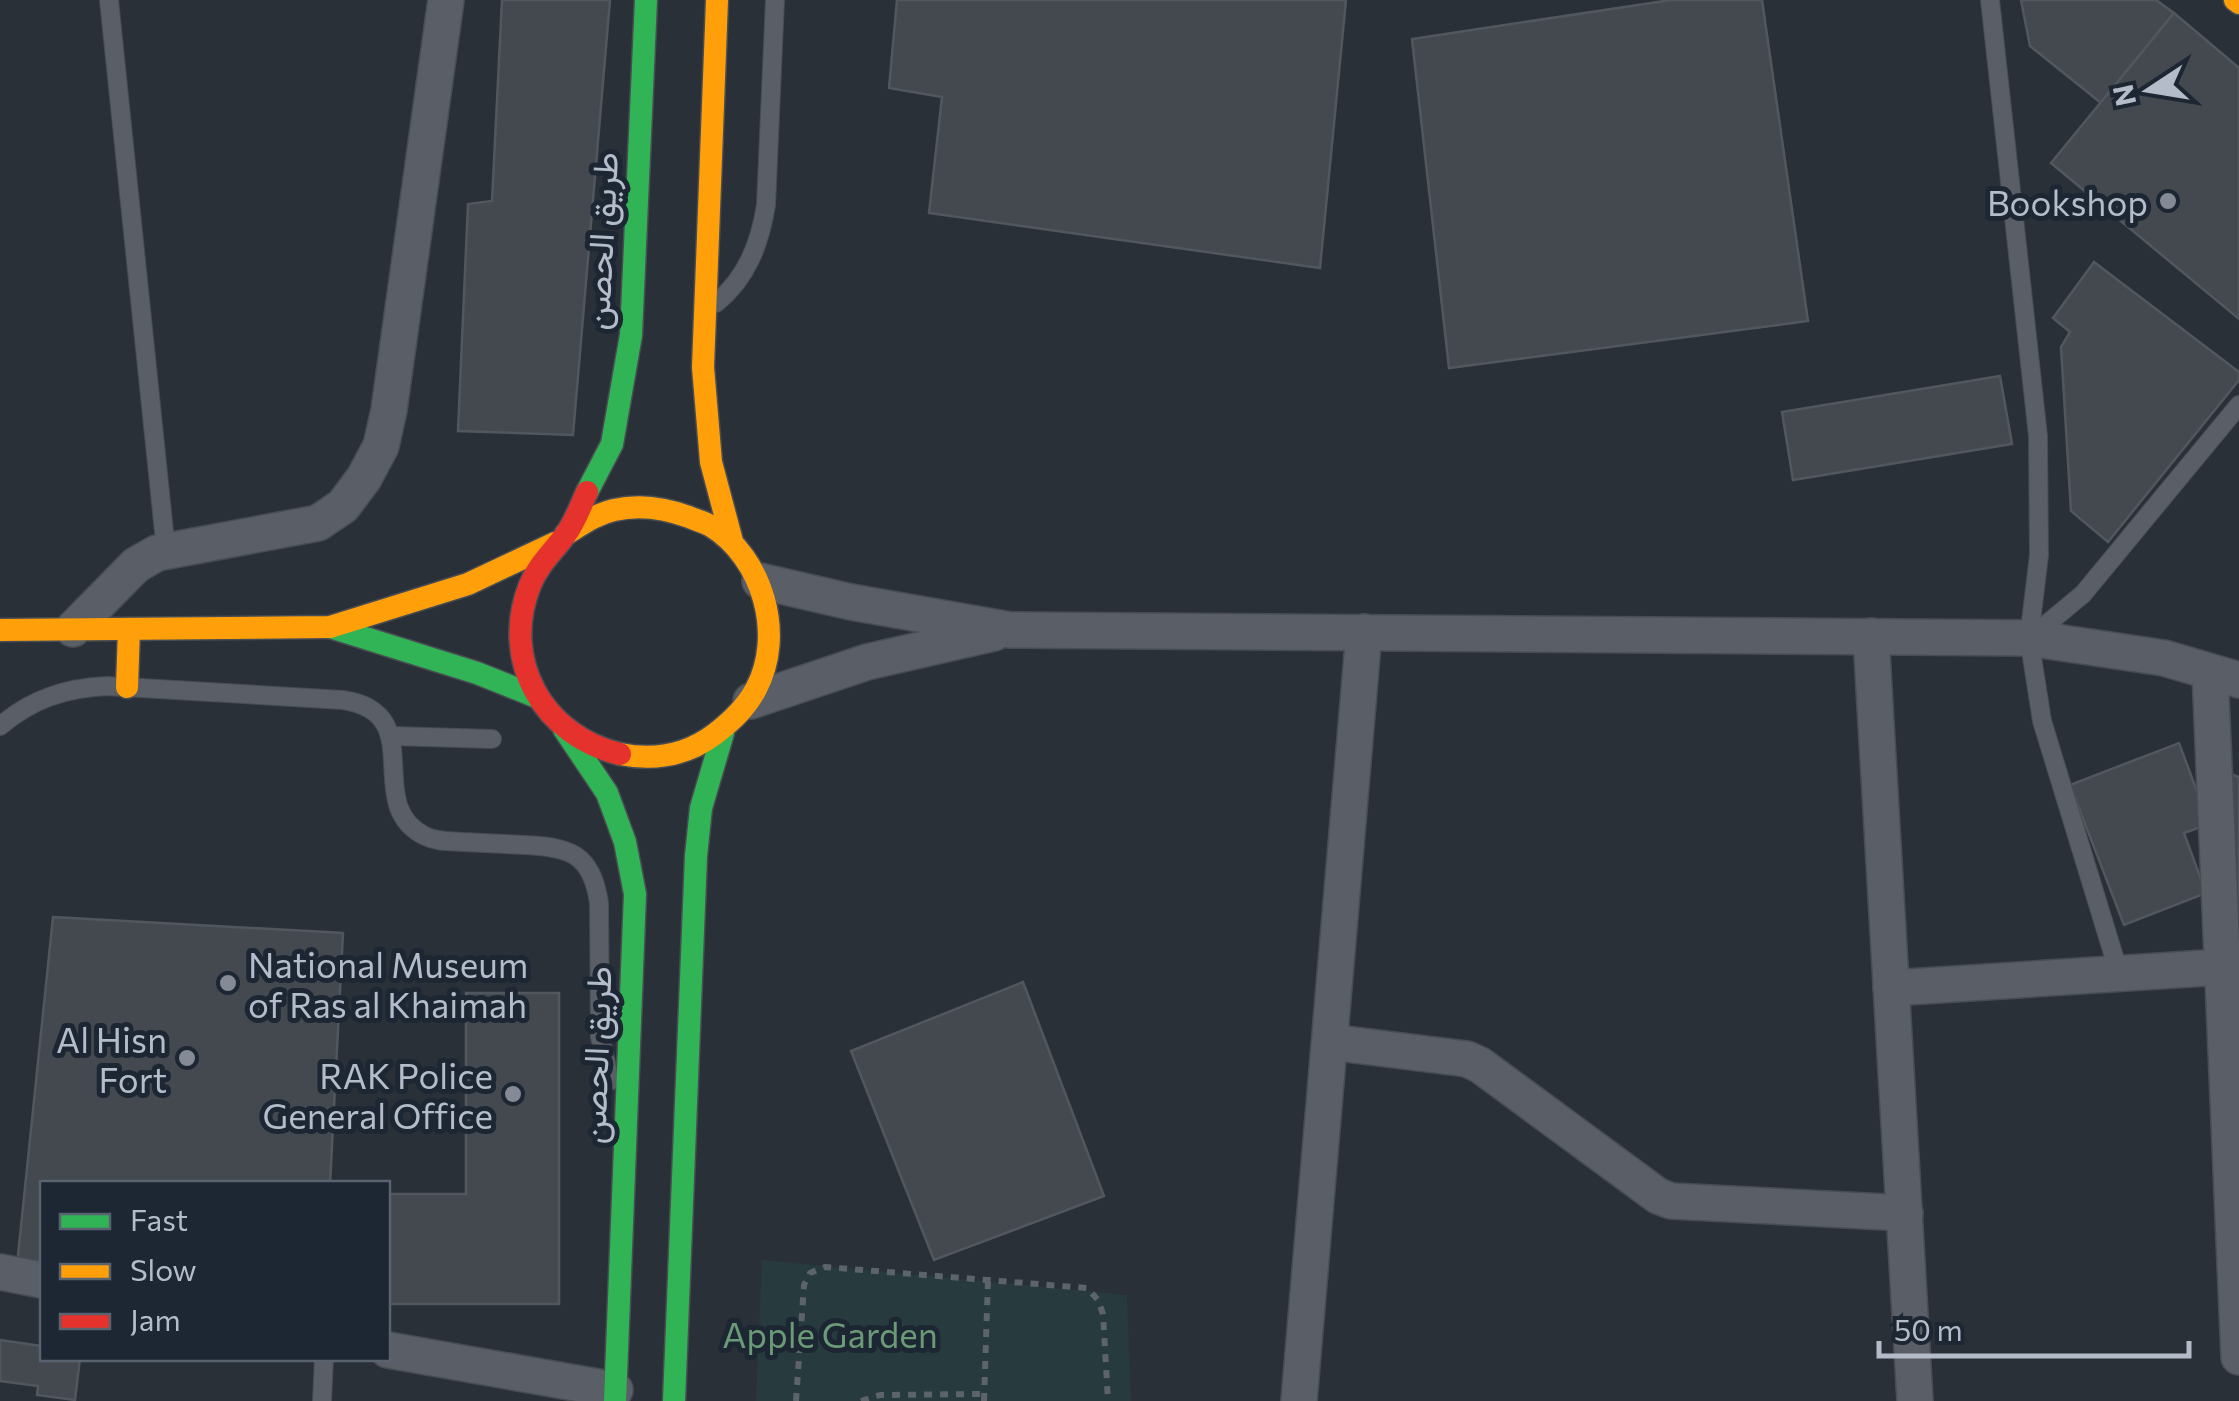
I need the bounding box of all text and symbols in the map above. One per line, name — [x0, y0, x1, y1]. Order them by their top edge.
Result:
north arrow — [2099, 40, 2199, 140]
text: N — [2105, 82, 2142, 109]
street label: طريق الحصن — [573, 151, 628, 331]
place label: Bookshop — [1987, 180, 2148, 223]
marker: Bookshop — [2157, 190, 2179, 212]
place label: National Museum of Ras al Khaimah — [248, 942, 528, 1025]
street label: طريق الحصن — [569, 965, 622, 1145]
marker: National Museum of Ras al Khaimah — [217, 972, 239, 994]
place label: Al Hisn Fort — [56, 1017, 167, 1100]
marker: Al Hisn Fort — [176, 1047, 198, 1069]
place label: RAK Police General Office — [263, 1053, 493, 1136]
marker: RAK Police General Office — [502, 1083, 524, 1105]
legend — [40, 1181, 390, 1361]
text: Fast — [130, 1200, 188, 1237]
text: Slow — [130, 1250, 197, 1287]
scale bar — [1879, 1296, 2189, 1358]
text: Jam — [130, 1300, 181, 1337]
text: 50 m — [1894, 1310, 1963, 1347]
park label: Apple Garden — [722, 1312, 938, 1355]

